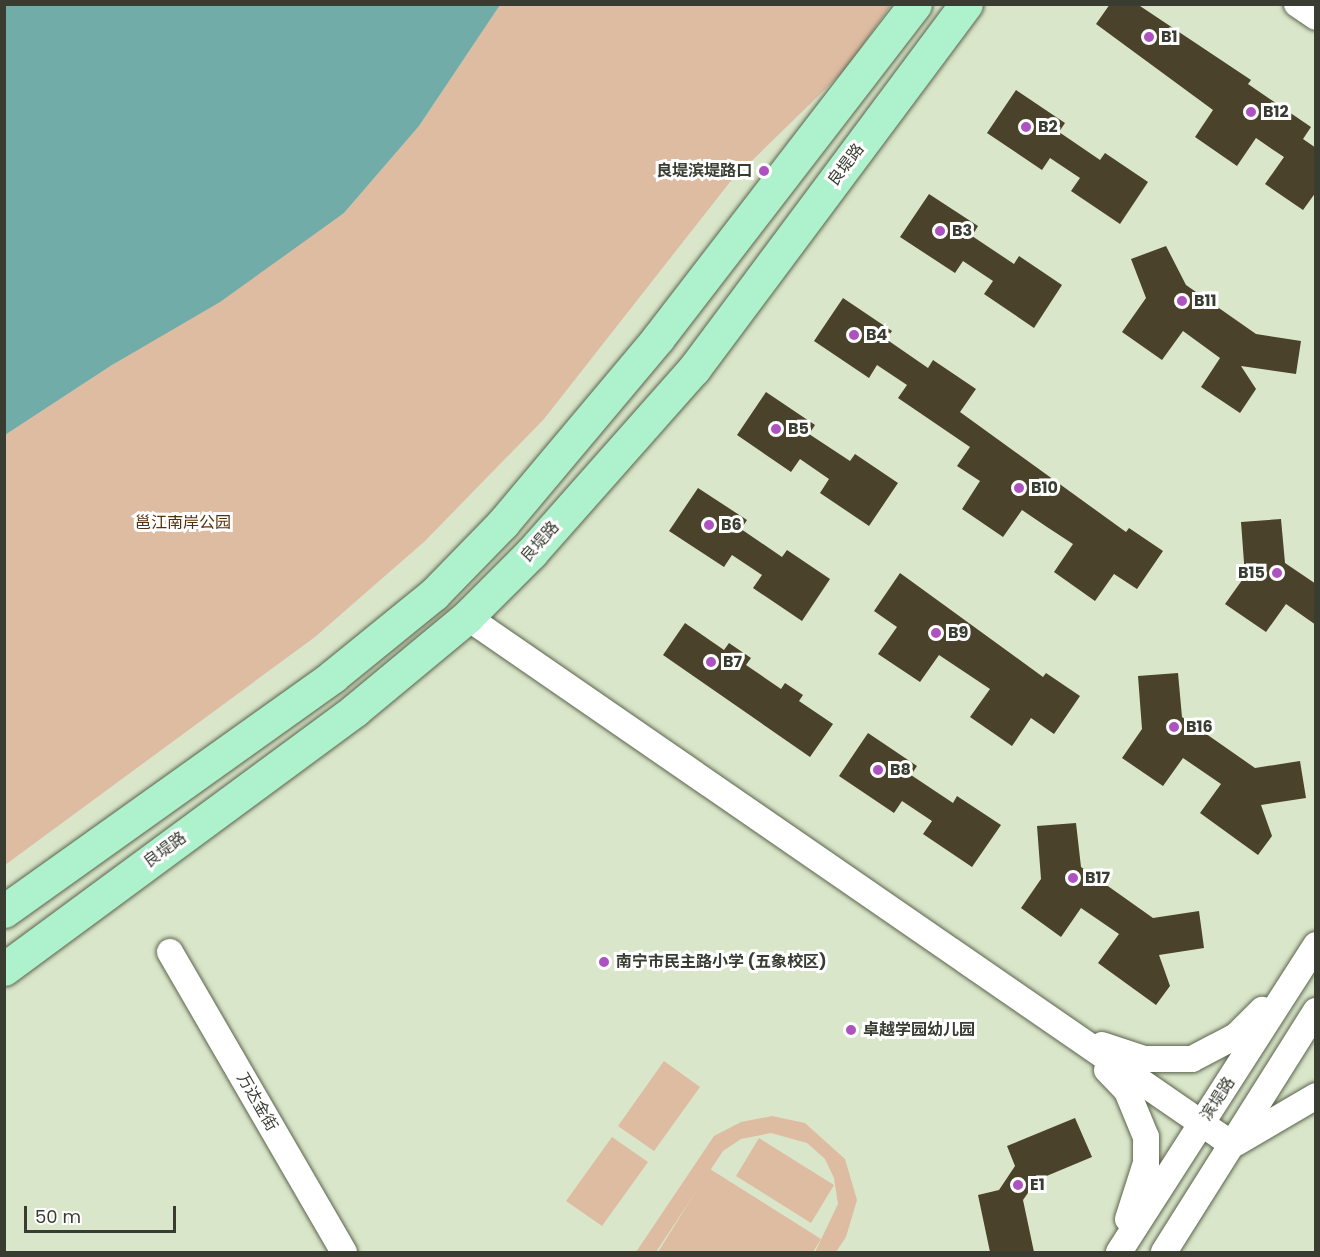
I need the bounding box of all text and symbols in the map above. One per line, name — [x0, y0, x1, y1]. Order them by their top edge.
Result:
place label: B1 — [1161, 27, 1178, 47]
marker: B1 — [1142, 30, 1156, 44]
place label: B12 — [1263, 102, 1289, 122]
marker: B12 — [1244, 105, 1258, 119]
place label: B2 — [1038, 117, 1058, 137]
marker: B2 — [1019, 120, 1033, 134]
street label: 良堤路 — [824, 140, 868, 190]
place label: 良堤滨堤路口 — [656, 161, 752, 181]
marker: 良堤滨堤路口 — [757, 164, 771, 178]
place label: B3 — [952, 221, 972, 241]
marker: B3 — [933, 224, 947, 238]
place label: B11 — [1194, 291, 1217, 311]
marker: B11 — [1175, 294, 1189, 308]
place label: B4 — [866, 325, 887, 345]
marker: B4 — [847, 328, 861, 342]
place label: B5 — [788, 419, 809, 439]
marker: B5 — [769, 422, 783, 436]
place label: B10 — [1031, 478, 1058, 498]
marker: B10 — [1012, 481, 1026, 495]
park label: 邕江南岸公园 — [135, 513, 231, 533]
place label: B6 — [721, 515, 742, 535]
street label: 良堤路 — [517, 518, 563, 566]
marker: B6 — [702, 518, 716, 532]
place label: B15 — [1238, 563, 1265, 583]
marker: B15 — [1270, 566, 1284, 580]
place label: B9 — [948, 623, 968, 643]
marker: B9 — [929, 626, 943, 640]
place label: B7 — [723, 652, 742, 672]
marker: B7 — [704, 655, 718, 669]
place label: B16 — [1186, 717, 1213, 737]
marker: B16 — [1167, 720, 1181, 734]
place label: B8 — [890, 760, 911, 780]
marker: B8 — [871, 763, 885, 777]
street label: 良堤路 — [140, 828, 190, 872]
place label: B17 — [1085, 868, 1110, 888]
marker: B17 — [1066, 871, 1080, 885]
place label: 南宁市民主路小学 (五象校区) — [616, 952, 827, 972]
marker: 南宁市民主路小学 (五象校区) — [597, 955, 611, 969]
place label: 卓越学园幼儿园 — [863, 1020, 975, 1040]
marker: 卓越学园幼儿园 — [844, 1023, 858, 1037]
street label: 万达金街 — [233, 1069, 281, 1135]
street label: 滨堤路 — [1197, 1074, 1239, 1124]
place label: E1 — [1030, 1175, 1045, 1195]
marker: E1 — [1011, 1178, 1025, 1192]
scale bar — [27, 1194, 178, 1232]
text: 50 m — [35, 1204, 81, 1229]

